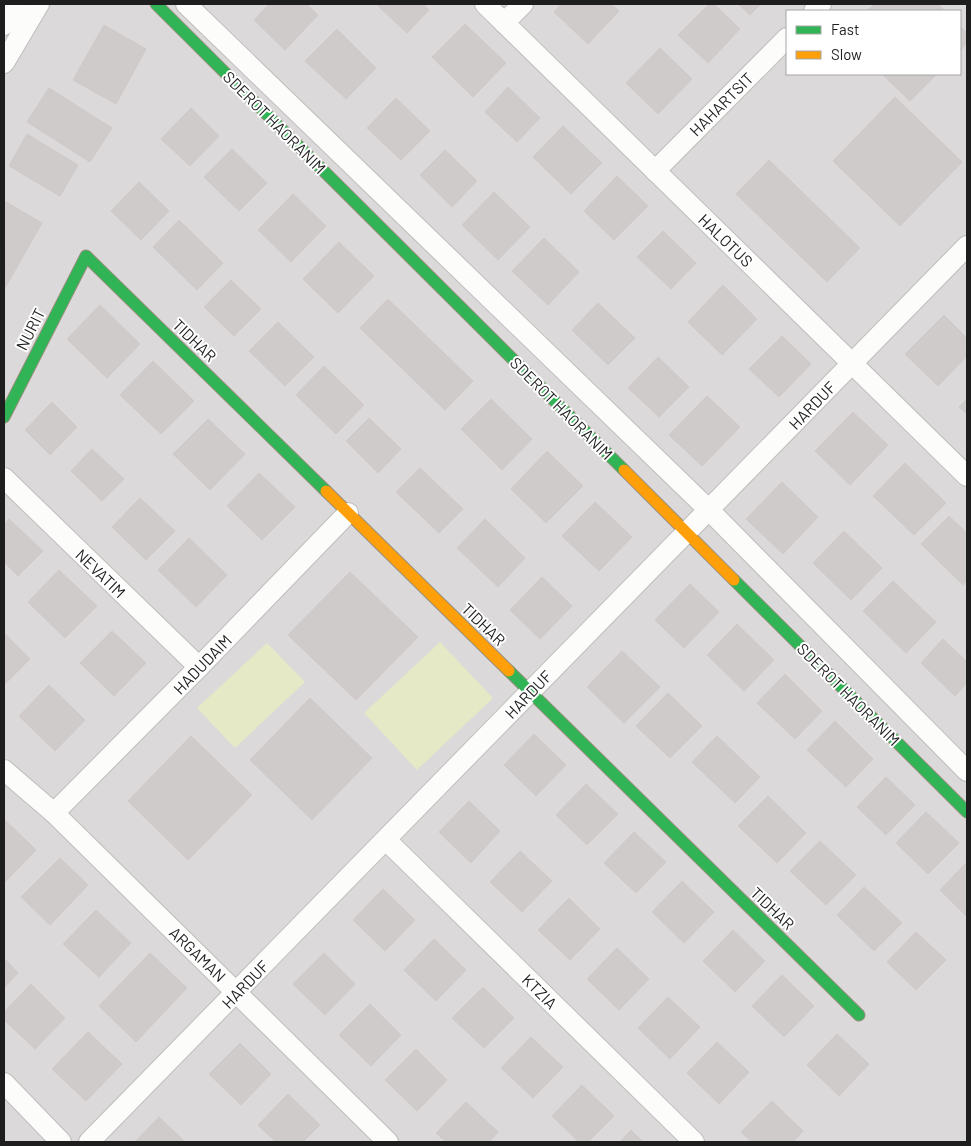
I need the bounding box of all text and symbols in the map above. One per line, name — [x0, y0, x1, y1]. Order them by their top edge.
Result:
legend — [786, 10, 961, 75]
text: Fast — [831, 20, 859, 38]
text: Slow — [831, 45, 862, 63]
street label: SDEROT HAORANIM — [220, 67, 330, 177]
street label: HAHARTSIT — [685, 68, 757, 140]
street label: HALOTUS — [695, 210, 757, 270]
street label: NURIT — [11, 305, 49, 353]
street label: TIDHAR — [169, 315, 221, 365]
street label: SDEROT HAORANIM — [507, 353, 617, 463]
street label: HARDUF — [785, 377, 839, 433]
street label: NEVATIM — [72, 545, 130, 601]
street label: TIDHAR — [458, 599, 510, 649]
street label: HADUDAIM — [169, 630, 235, 698]
street label: SDEROT HAORANIM — [794, 639, 904, 749]
street label: HARDUF — [501, 666, 555, 722]
street label: TIDHAR — [747, 883, 799, 933]
street label: ARGAMAN — [166, 923, 230, 985]
street label: HARDUF — [218, 956, 272, 1012]
street label: KTZIA — [519, 970, 562, 1013]

